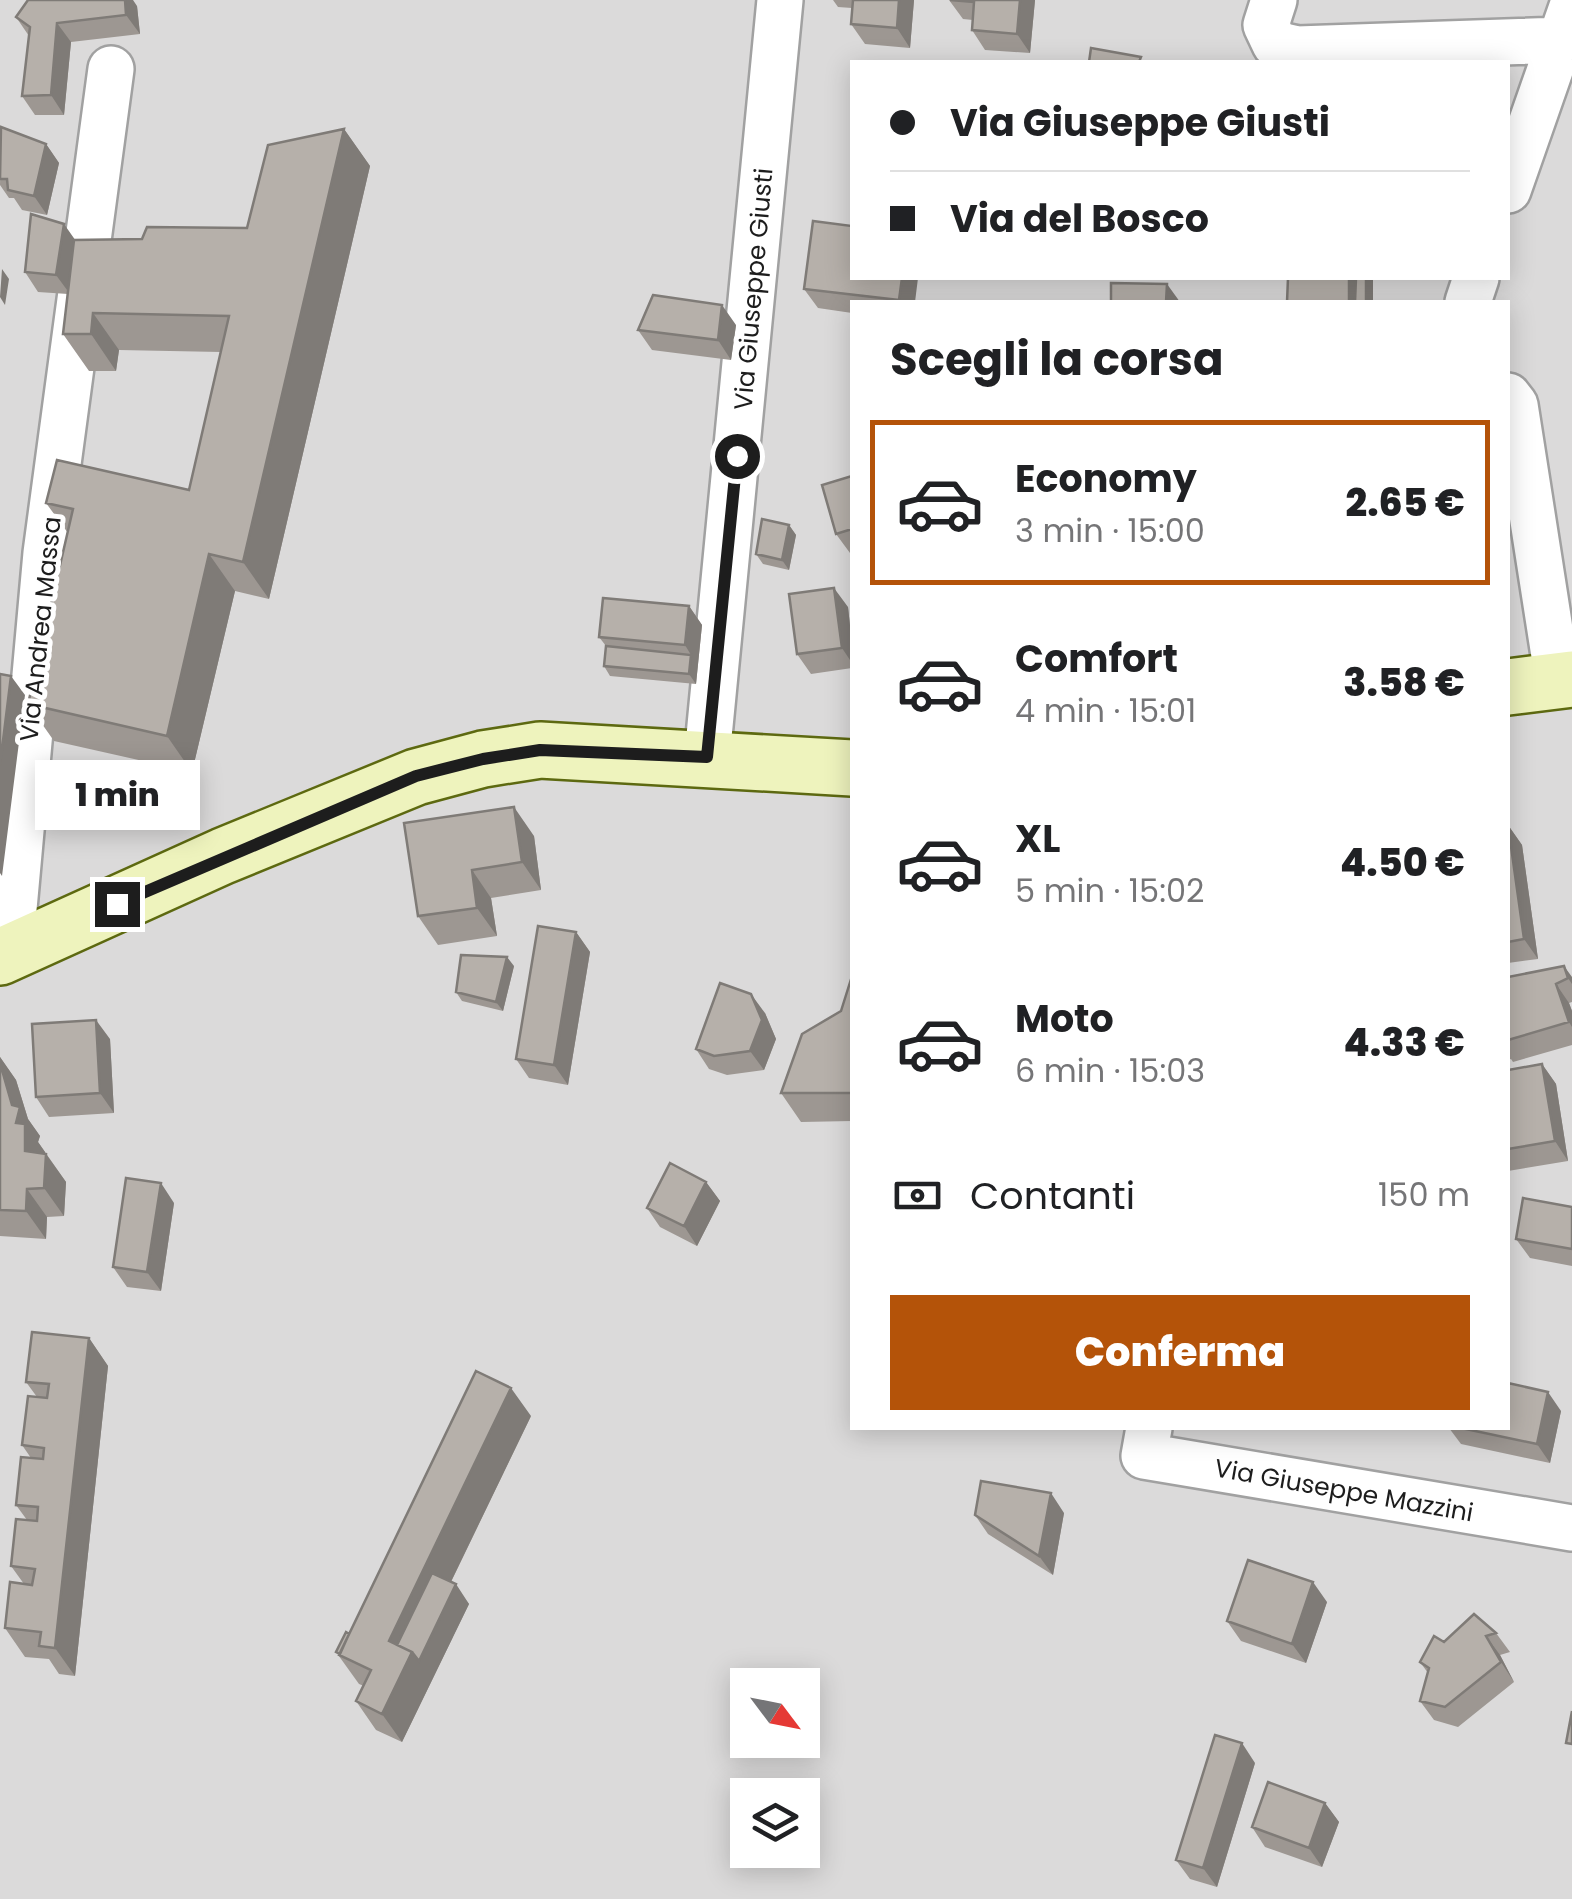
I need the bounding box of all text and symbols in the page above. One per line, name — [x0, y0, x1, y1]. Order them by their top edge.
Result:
text: Via Giuseppe Giusti — [950, 96, 1330, 149]
street label: Via Giuseppe Giusti — [725, 167, 782, 411]
text: Via del Bosco — [950, 192, 1209, 245]
text: Scegli la corsa — [890, 328, 1223, 391]
route start — [715, 434, 760, 479]
text: Economy — [1015, 452, 1197, 505]
icon: car — [895, 458, 985, 548]
text: 2.65 € — [1346, 476, 1465, 529]
text: 3 min · 15:00 — [1015, 508, 1205, 553]
street label: Via Andrea Massa — [11, 515, 70, 743]
text: Comfort — [1015, 632, 1178, 685]
icon: car — [895, 638, 985, 728]
text: 3.58 € — [1343, 656, 1465, 709]
text: 4 min · 15:01 — [1015, 688, 1196, 733]
callout: 1 min — [34, 759, 200, 829]
text: 1 min — [75, 772, 160, 817]
text: XL — [1015, 812, 1060, 865]
icon: car — [895, 818, 985, 908]
text: 4.50 € — [1340, 836, 1465, 889]
text: 5 min · 15:02 — [1015, 868, 1204, 913]
route end — [95, 882, 140, 927]
text: Moto — [1015, 992, 1114, 1045]
icon: car — [895, 998, 985, 1088]
text: 4.33 € — [1344, 1016, 1465, 1069]
text: 6 min · 15:03 — [1015, 1048, 1205, 1093]
icon: cash — [890, 1168, 945, 1223]
text: Contanti — [970, 1169, 1135, 1222]
text: 150 m — [1378, 1172, 1470, 1217]
button: Conferma — [890, 1295, 1470, 1410]
street label: Via Giuseppe Mazzini — [1212, 1450, 1476, 1530]
north arrow — [730, 1668, 820, 1758]
map controls — [730, 1668, 820, 1868]
button: layers — [730, 1778, 820, 1868]

